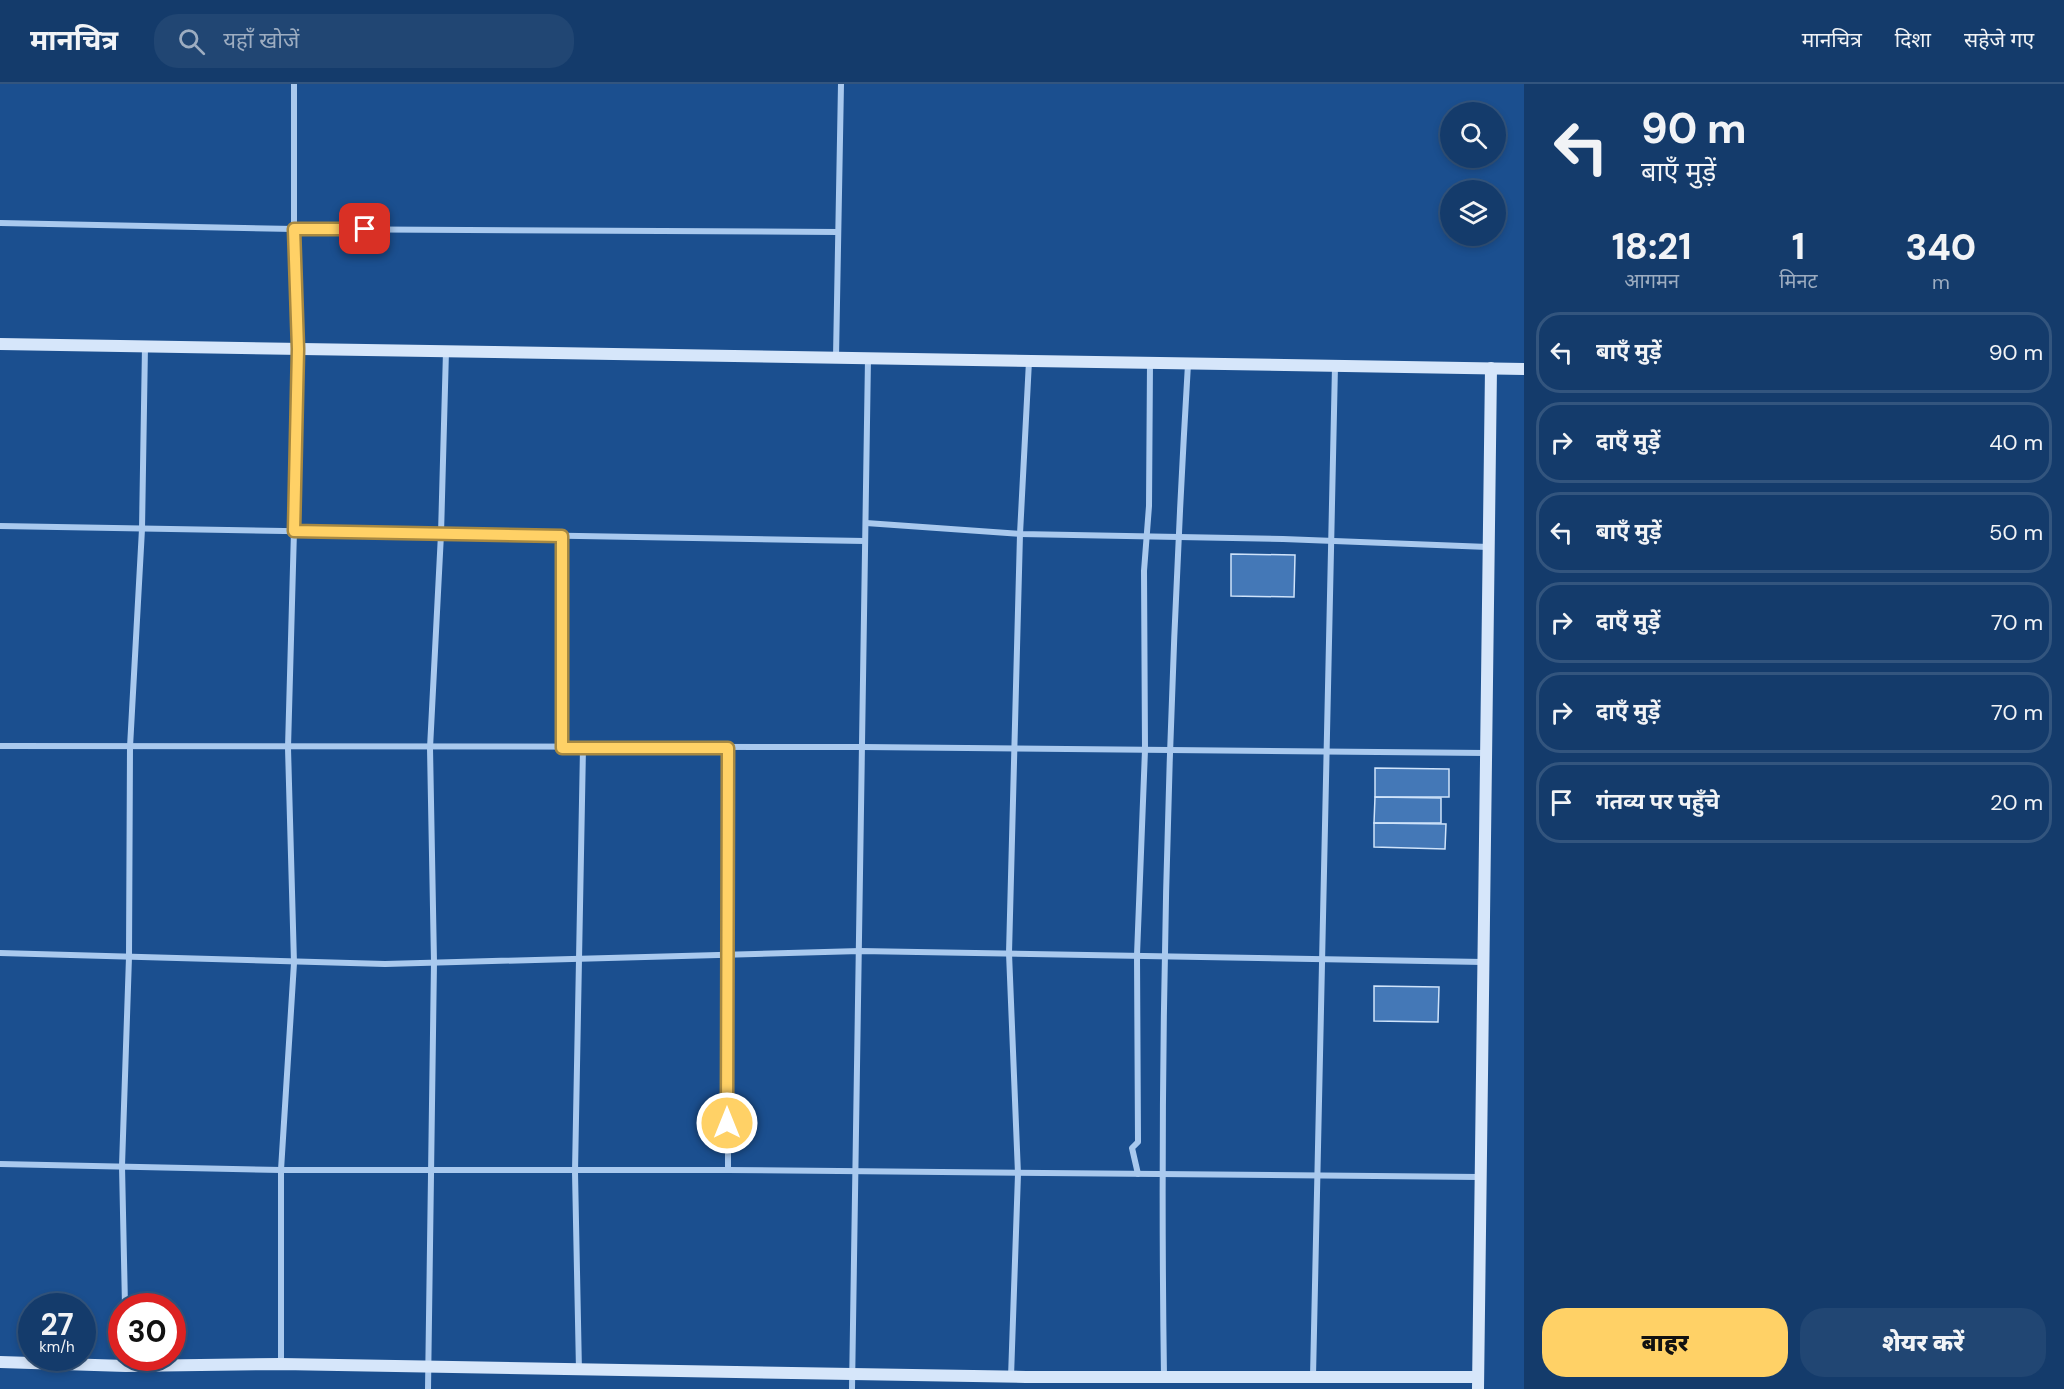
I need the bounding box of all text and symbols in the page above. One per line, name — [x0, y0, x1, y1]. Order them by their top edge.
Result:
search box — [154, 14, 574, 68]
text: मानचित्र — [30, 22, 118, 59]
icon: search — [175, 25, 208, 58]
text: यहाँ खोजें — [223, 26, 299, 55]
text: मानचित्र — [1802, 26, 1862, 54]
text: दिशा — [1895, 26, 1931, 54]
text: सहेजे गए — [1964, 26, 2034, 54]
text: 90 m — [1641, 101, 1747, 156]
map controls — [1440, 102, 1506, 246]
button: search — [1440, 102, 1506, 168]
icon: left — [1542, 108, 1620, 186]
text: बाएँ मुड़ें — [1641, 154, 1716, 189]
button: layers — [1440, 180, 1506, 246]
pin — [339, 203, 390, 254]
icon: arrive — [348, 212, 381, 245]
text: 18:21 — [1612, 223, 1691, 270]
text: 1 — [1792, 223, 1805, 270]
text: 340 — [1905, 224, 1976, 271]
text: आगमन — [1624, 268, 1679, 294]
text: मिनट — [1779, 268, 1818, 294]
text: m — [1932, 269, 1950, 295]
icon: left — [1545, 336, 1578, 369]
text: बाएँ मुड़ें — [1596, 337, 1662, 366]
text: 90 m — [1989, 338, 2043, 367]
icon: right — [1545, 426, 1578, 459]
text: दाएँ मुड़ें — [1596, 427, 1660, 456]
text: 40 m — [1989, 428, 2043, 457]
icon: left — [1545, 516, 1578, 549]
text: बाएँ मुड़ें — [1596, 517, 1662, 546]
text: 50 m — [1989, 518, 2043, 547]
icon: right — [1545, 606, 1578, 639]
text: दाएँ मुड़ें — [1596, 607, 1660, 636]
text: 70 m — [1991, 608, 2043, 637]
icon: right — [1545, 696, 1578, 729]
text: दाएँ मुड़ें — [1596, 697, 1660, 726]
text: 70 m — [1991, 698, 2043, 727]
icon: arrive — [1545, 786, 1578, 819]
text: गंतव्य पर पहुँचे — [1596, 787, 1719, 816]
text: 20 m — [1990, 788, 2043, 817]
position arrow — [695, 1091, 759, 1155]
speed limit sign: 30 — [108, 1293, 186, 1371]
text: 27 — [40, 1305, 74, 1344]
button: बाहर — [1542, 1308, 1788, 1377]
button: शेयर करें — [1800, 1308, 2046, 1377]
text: km/h — [39, 1337, 75, 1357]

